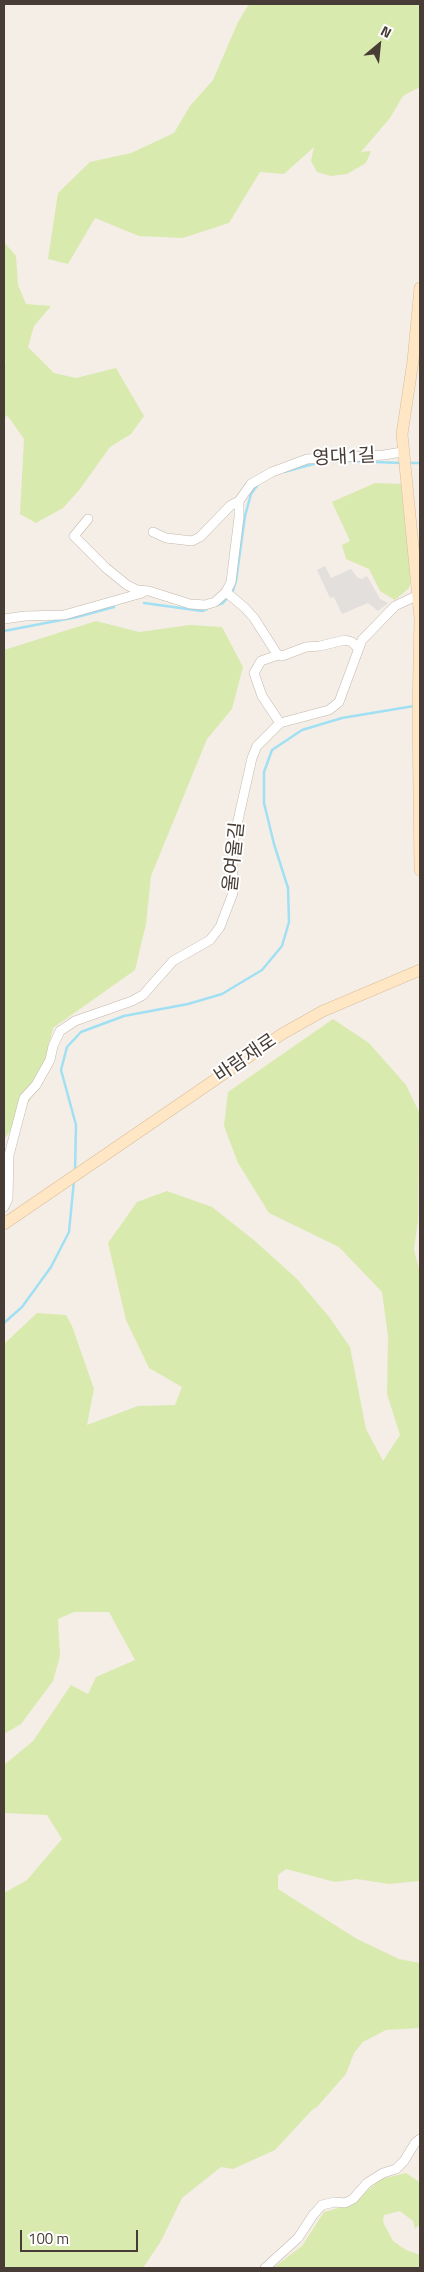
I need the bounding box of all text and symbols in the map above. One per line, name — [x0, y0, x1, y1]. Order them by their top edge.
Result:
north arrow — [354, 20, 404, 70]
text: N — [377, 20, 395, 43]
street label: 영대1길 — [312, 445, 376, 471]
street label: 울여울길 — [220, 821, 250, 893]
street label: 바람재로 — [211, 1030, 281, 1088]
scale bar — [22, 2220, 140, 2252]
text: 100 m — [28, 2227, 69, 2250]

